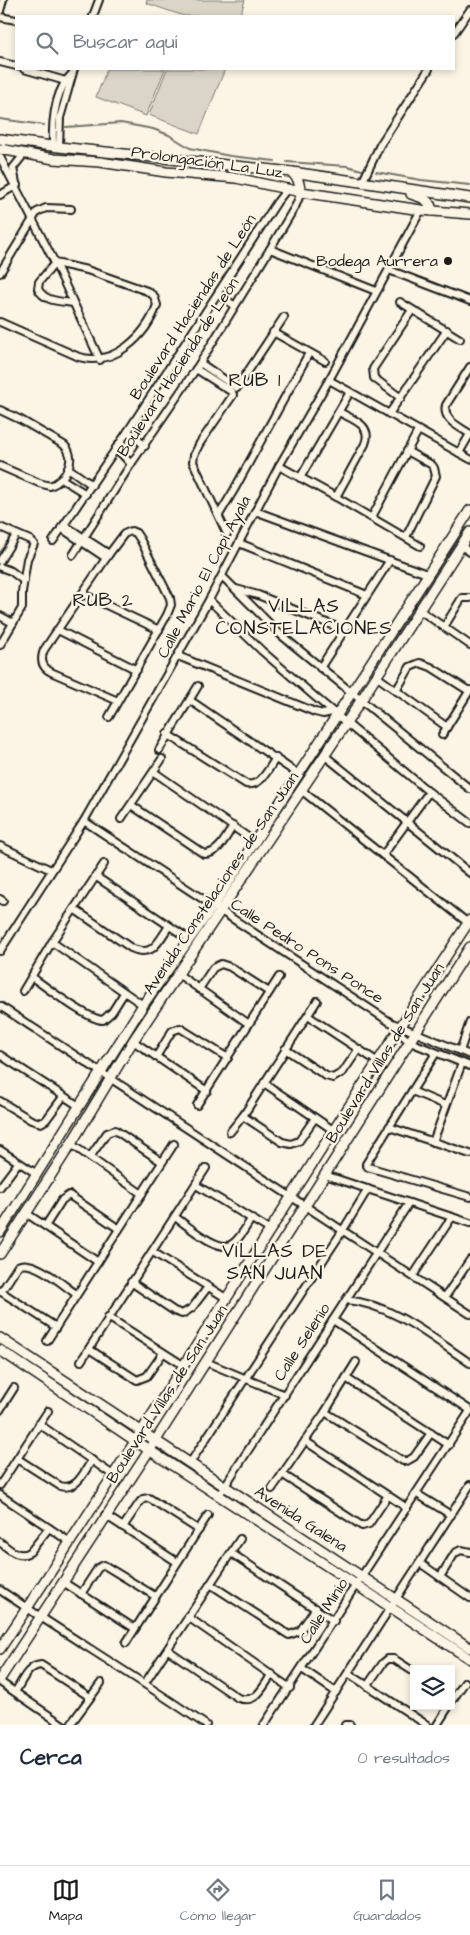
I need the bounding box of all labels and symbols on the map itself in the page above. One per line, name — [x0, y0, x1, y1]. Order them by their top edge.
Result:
street label: Prolongación La Luz — [130, 140, 284, 185]
street label: Boulevard Haciendas de León — [125, 210, 261, 404]
place label: Bodega Aurrera — [316, 250, 438, 273]
marker: Bodega Aurrera — [442, 255, 454, 267]
street label: Boulevard Hacienda de León — [112, 273, 244, 461]
district label: RUB 1 — [229, 367, 281, 394]
street label: Calle Mario El Capi Ayala — [152, 492, 257, 663]
district label: RUB 2 — [72, 587, 134, 614]
district label: VILLAS CONSTELACIONES — [215, 593, 393, 642]
street label: Avenida Constelaciones de San Juan — [138, 767, 304, 999]
street label: Calle Pedro Pons Ponce — [226, 893, 388, 1009]
street label: Boulevard Villas de San Juan — [320, 959, 450, 1147]
district label: VILLAS DE SAN JUAN — [222, 1238, 328, 1287]
street label: Calle Selenio — [269, 1299, 335, 1385]
street label: Boulevard Villas de San Juan — [101, 1301, 233, 1487]
street label: Avenida Galena — [250, 1481, 352, 1557]
street label: Calle Minio — [294, 1574, 354, 1648]

